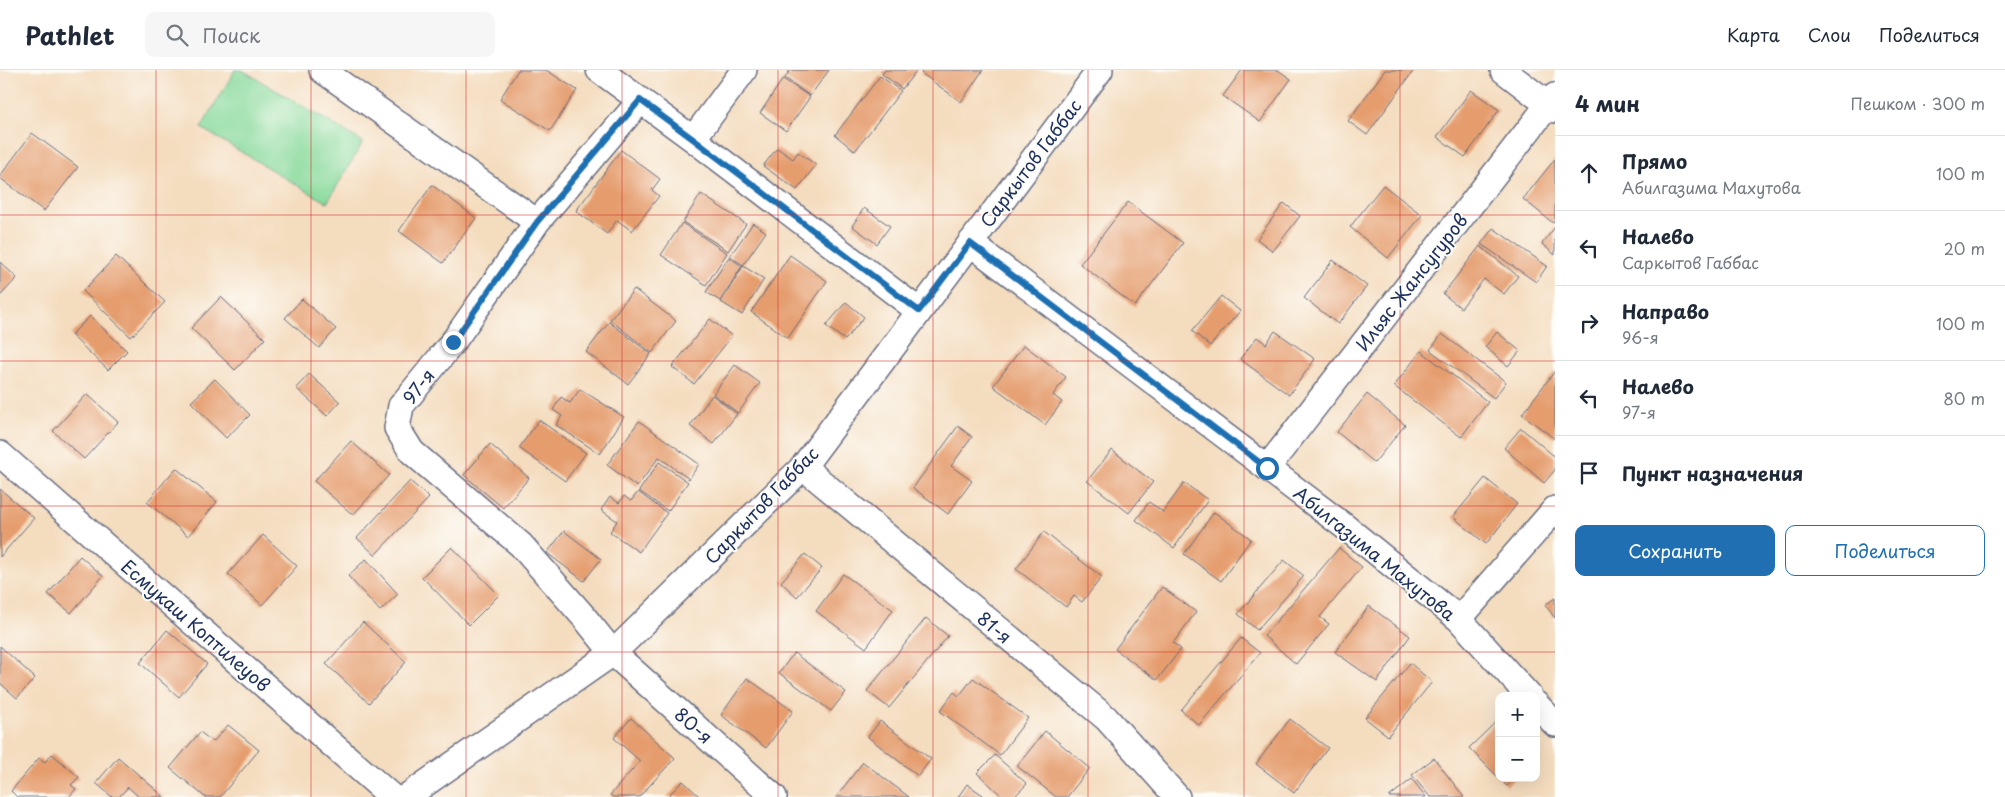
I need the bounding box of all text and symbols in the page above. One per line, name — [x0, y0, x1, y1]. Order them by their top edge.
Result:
search box — [145, 12, 495, 57]
text: Pathlet — [25, 17, 115, 53]
icon: search — [163, 21, 191, 49]
text: Поиск — [203, 21, 260, 49]
text: Карта — [1727, 21, 1780, 48]
text: Слои — [1808, 21, 1851, 48]
text: Поделиться — [1879, 21, 1980, 48]
text: 4 мин — [1575, 87, 1640, 119]
text: Пешком · 300 m — [1851, 91, 1985, 115]
street label: Саркытов Габбас — [973, 93, 1087, 233]
text: Прямо — [1622, 147, 1687, 175]
icon: ahead — [1575, 159, 1603, 187]
text: 100 m — [1936, 161, 1985, 185]
text: Абилгазима Махутова — [1622, 175, 1801, 199]
street label: Ильяс Жансугуров — [1349, 207, 1473, 357]
text: Налево — [1622, 222, 1694, 250]
icon: left — [1575, 234, 1603, 262]
text: 20 m — [1944, 236, 1985, 260]
text: Саркытов Габбас — [1622, 250, 1759, 274]
text: Направо — [1622, 297, 1709, 325]
icon: right — [1575, 309, 1603, 337]
text: 100 m — [1936, 311, 1985, 335]
text: 96-я — [1622, 325, 1659, 349]
route end — [442, 331, 465, 354]
street label: 97-я — [396, 363, 440, 409]
text: Налево — [1622, 372, 1694, 400]
icon: left — [1575, 384, 1603, 412]
text: 80 m — [1943, 386, 1985, 410]
text: 97-я — [1622, 400, 1656, 424]
street label: Саркытов Габбас — [698, 440, 824, 570]
route start — [1256, 457, 1279, 480]
icon: arrive — [1575, 459, 1603, 487]
text: Пункт назначения — [1622, 459, 1803, 487]
street label: Абилгазима Махутова — [1288, 479, 1462, 627]
button: Сохранить — [1575, 525, 1775, 576]
button: Поделиться — [1785, 525, 1985, 576]
street label: Есмукаш Коптилеуов — [116, 553, 276, 697]
street label: 81-я — [972, 605, 1018, 649]
map controls — [1495, 692, 1540, 782]
button: + — [1495, 692, 1540, 737]
street label: 80-я — [669, 701, 719, 749]
button: − — [1495, 737, 1540, 782]

